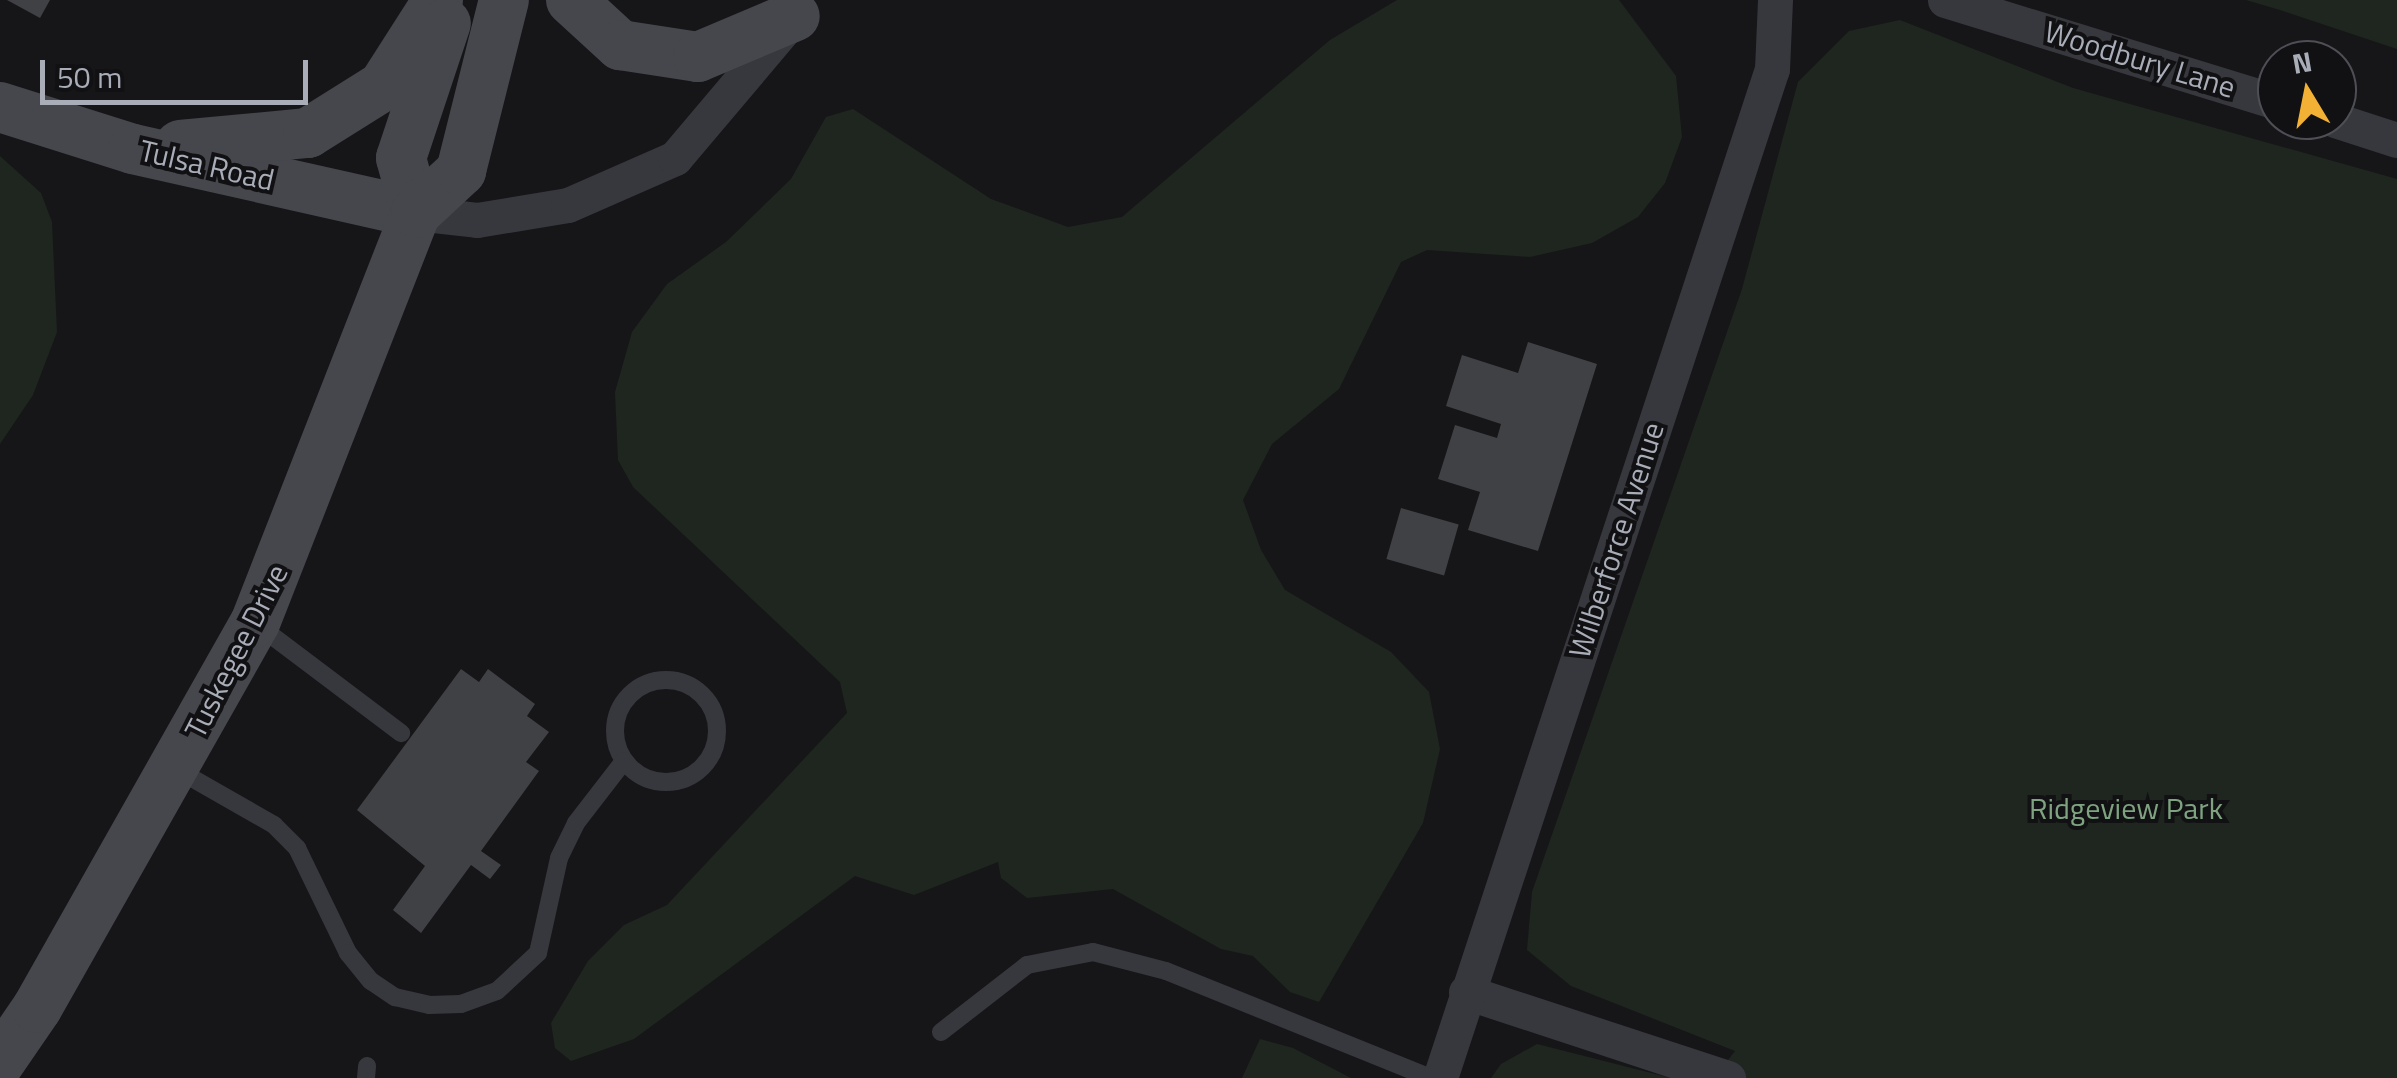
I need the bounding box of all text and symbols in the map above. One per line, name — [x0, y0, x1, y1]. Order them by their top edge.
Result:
street label: Woodbury Lane — [2040, 13, 2240, 105]
text: N — [2289, 39, 2315, 85]
scale bar — [45, 40, 312, 102]
north arrow — [2257, 40, 2357, 140]
text: 50 m — [57, 54, 122, 100]
street label: Tulsa Road — [136, 132, 278, 198]
street label: Wilberforce Avenue — [1561, 418, 1671, 662]
street label: Tuskegee Drive — [177, 558, 295, 744]
park label: Ridgeview Park — [2029, 790, 2223, 826]

